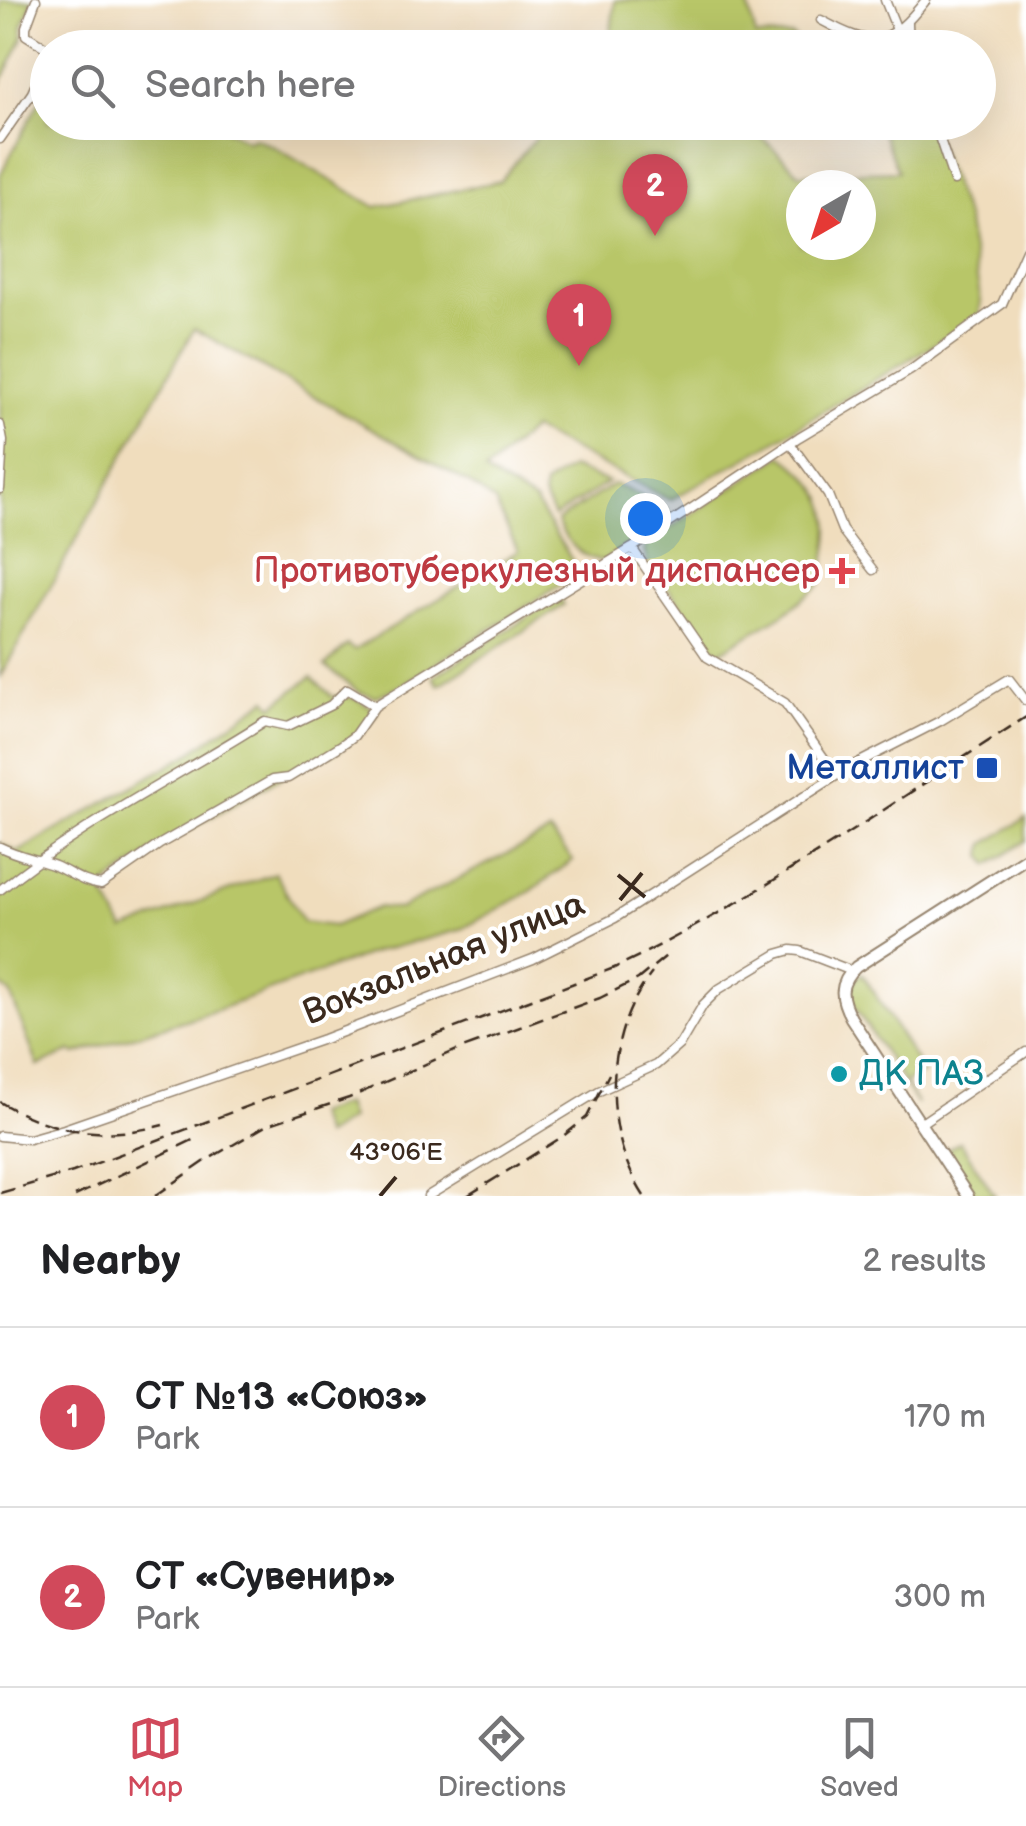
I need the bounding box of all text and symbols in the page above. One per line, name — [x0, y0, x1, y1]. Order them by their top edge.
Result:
search box — [30, 30, 996, 140]
icon: search — [65, 58, 120, 113]
text: Search here — [145, 63, 356, 108]
pin: 2 — [622, 154, 688, 236]
north arrow — [786, 170, 876, 260]
pin: 1 — [546, 284, 612, 366]
your location — [620, 493, 671, 544]
place label: Противотуберкулезный диспансер — [253, 550, 820, 593]
marker: Противотуберкулезный диспансер — [829, 558, 855, 584]
place label: Металлист — [786, 747, 964, 790]
marker: Металлист — [974, 755, 1000, 781]
street label: Вокзальная улица — [297, 883, 591, 1035]
place label: ДК ПАЗ — [859, 1053, 984, 1096]
marker: ДК ПАЗ — [828, 1063, 850, 1085]
text: 43°06'E — [349, 1137, 443, 1168]
text: Nearby — [40, 1236, 180, 1287]
text: 2 results — [862, 1242, 986, 1281]
text: СТ №13 «Союз» — [135, 1375, 428, 1420]
text: 1 — [66, 1398, 79, 1437]
text: 170 m — [904, 1398, 986, 1437]
text: Park — [135, 1420, 199, 1459]
text: СТ «Сувенир» — [135, 1555, 396, 1600]
text: 2 — [63, 1578, 82, 1617]
text: 300 m — [894, 1578, 986, 1617]
text: Park — [135, 1600, 199, 1639]
tab: Map — [127, 1711, 183, 1804]
tab: Directions — [437, 1711, 566, 1804]
tab: Saved — [820, 1711, 899, 1804]

